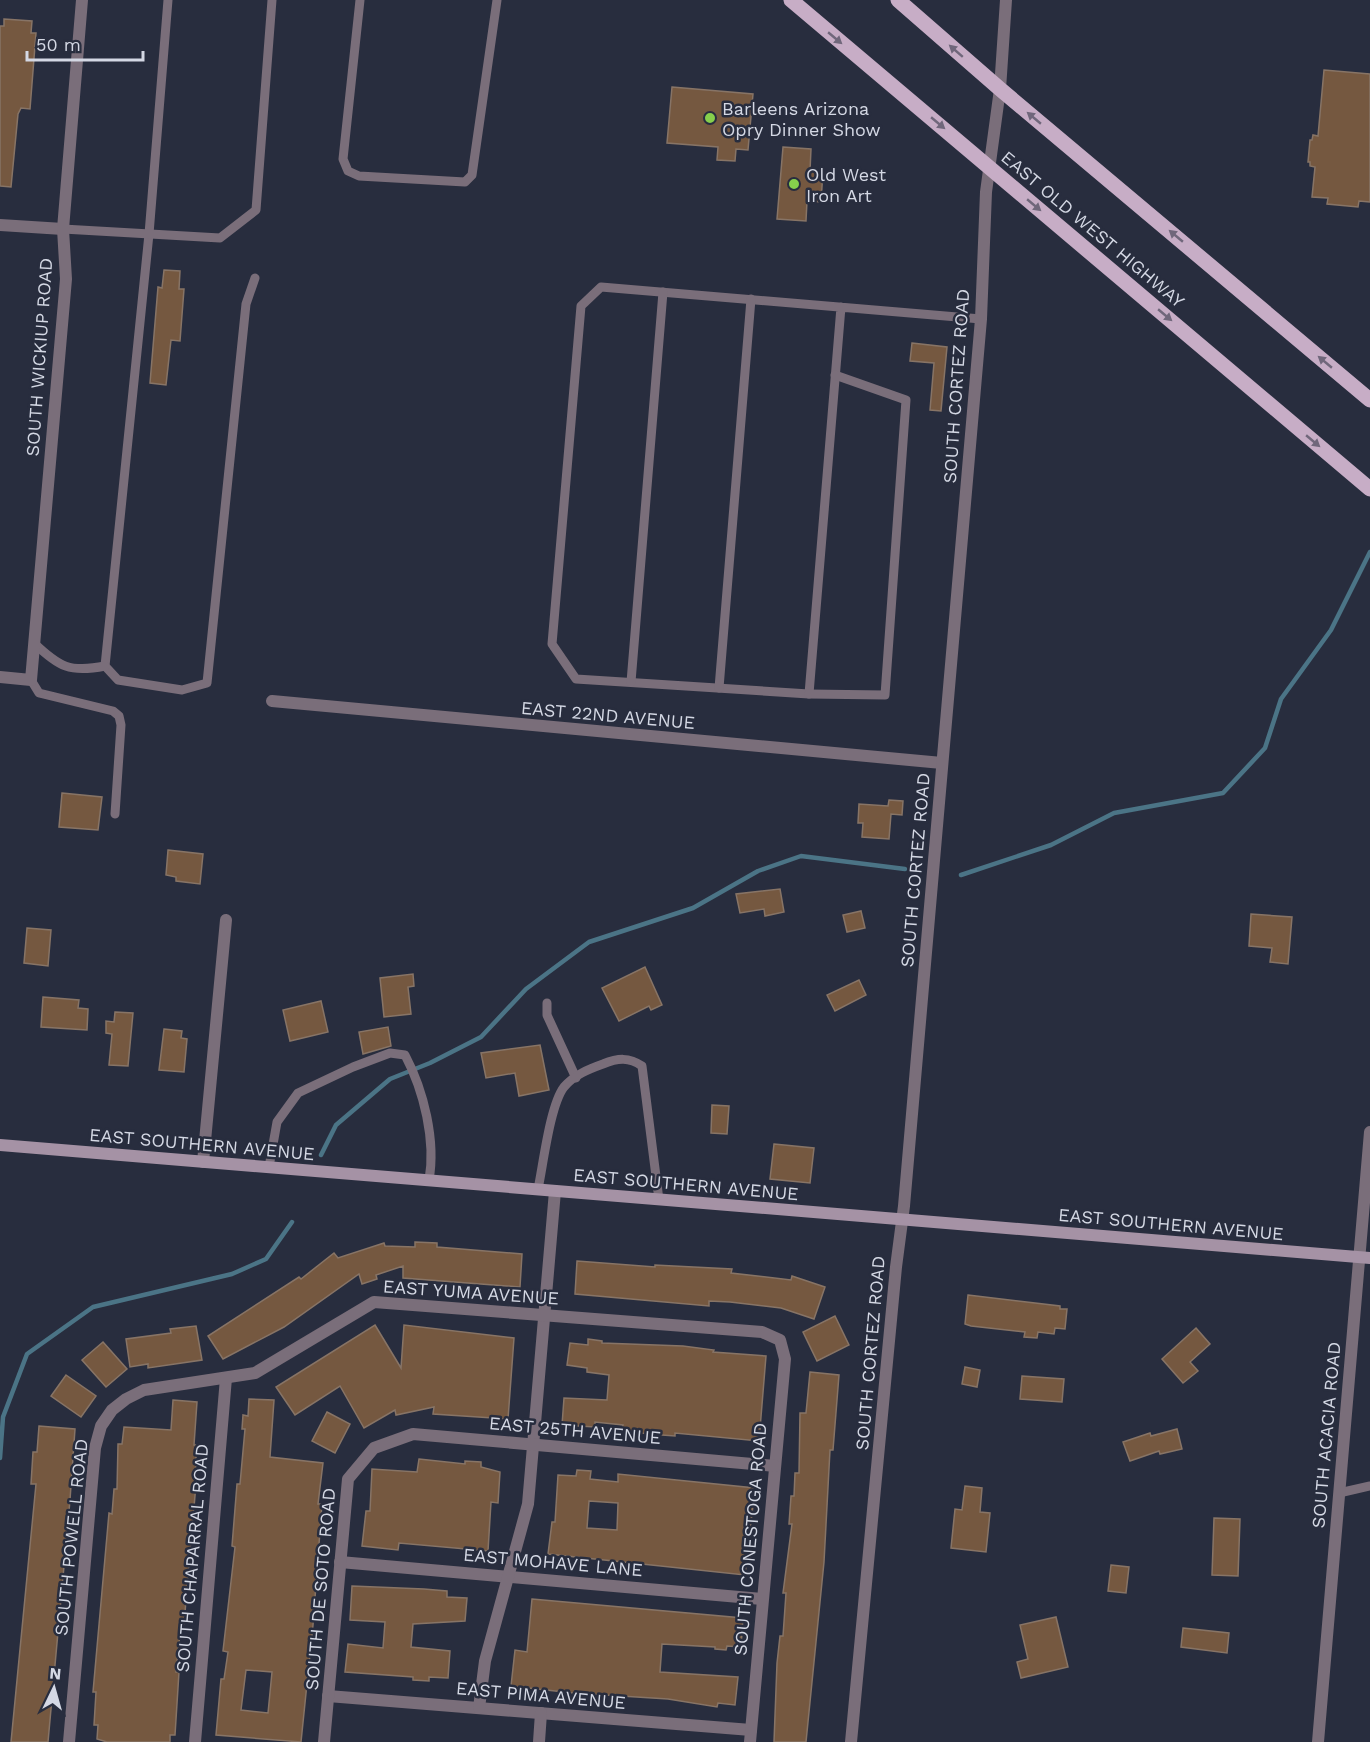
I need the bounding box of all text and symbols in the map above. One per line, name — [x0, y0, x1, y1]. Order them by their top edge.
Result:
scale bar — [27, 24, 142, 62]
one-way arrow — [827, 31, 843, 44]
text: 50 m — [36, 34, 81, 55]
one-way arrow — [948, 44, 963, 58]
place label: Barleens Arizona Opry Dinner Show — [722, 98, 881, 140]
marker: Barleens Arizona Opry Dinner Show — [703, 111, 717, 125]
one-way arrow — [1027, 112, 1042, 125]
one-way arrow — [930, 117, 945, 129]
street label: EAST OLD WEST HIGHWAY — [997, 146, 1189, 312]
place label: Old West Iron Art — [806, 164, 887, 206]
marker: Old West Iron Art — [787, 177, 801, 191]
one-way arrow — [1026, 198, 1041, 211]
one-way arrow — [1168, 230, 1184, 243]
street label: SOUTH WICKIUP ROAD — [22, 257, 56, 457]
street label: SOUTH CORTEZ ROAD — [939, 288, 973, 484]
one-way arrow — [1157, 308, 1172, 321]
one-way arrow — [1318, 356, 1333, 369]
one-way arrow — [1305, 434, 1320, 447]
street label: EAST 22ND AVENUE — [520, 697, 696, 733]
street label: SOUTH CORTEZ ROAD — [896, 772, 934, 968]
street label: EAST SOUTHERN AVENUE — [88, 1124, 316, 1164]
street label: EAST SOUTHERN AVENUE — [572, 1164, 800, 1204]
street label: EAST SOUTHERN AVENUE — [1057, 1204, 1285, 1244]
street label: SOUTH CORTEZ ROAD — [851, 1255, 889, 1451]
street label: EAST YUMA AVENUE — [382, 1275, 560, 1309]
street label: SOUTH ACACIA ROAD — [1307, 1341, 1345, 1529]
street label: EAST 25TH AVENUE — [488, 1412, 662, 1448]
street label: SOUTH CONESTOGA ROAD — [729, 1422, 771, 1656]
street label: SOUTH POWELL ROAD — [50, 1437, 92, 1637]
street label: SOUTH CHAPARRAL ROAD — [172, 1443, 212, 1673]
street label: SOUTH DE SOTO ROAD — [301, 1487, 339, 1691]
street label: EAST MOHAVE LANE — [462, 1544, 644, 1580]
north arrow — [24, 1658, 84, 1718]
text: N — [49, 1664, 62, 1684]
street label: EAST PIMA AVENUE — [455, 1677, 627, 1713]

